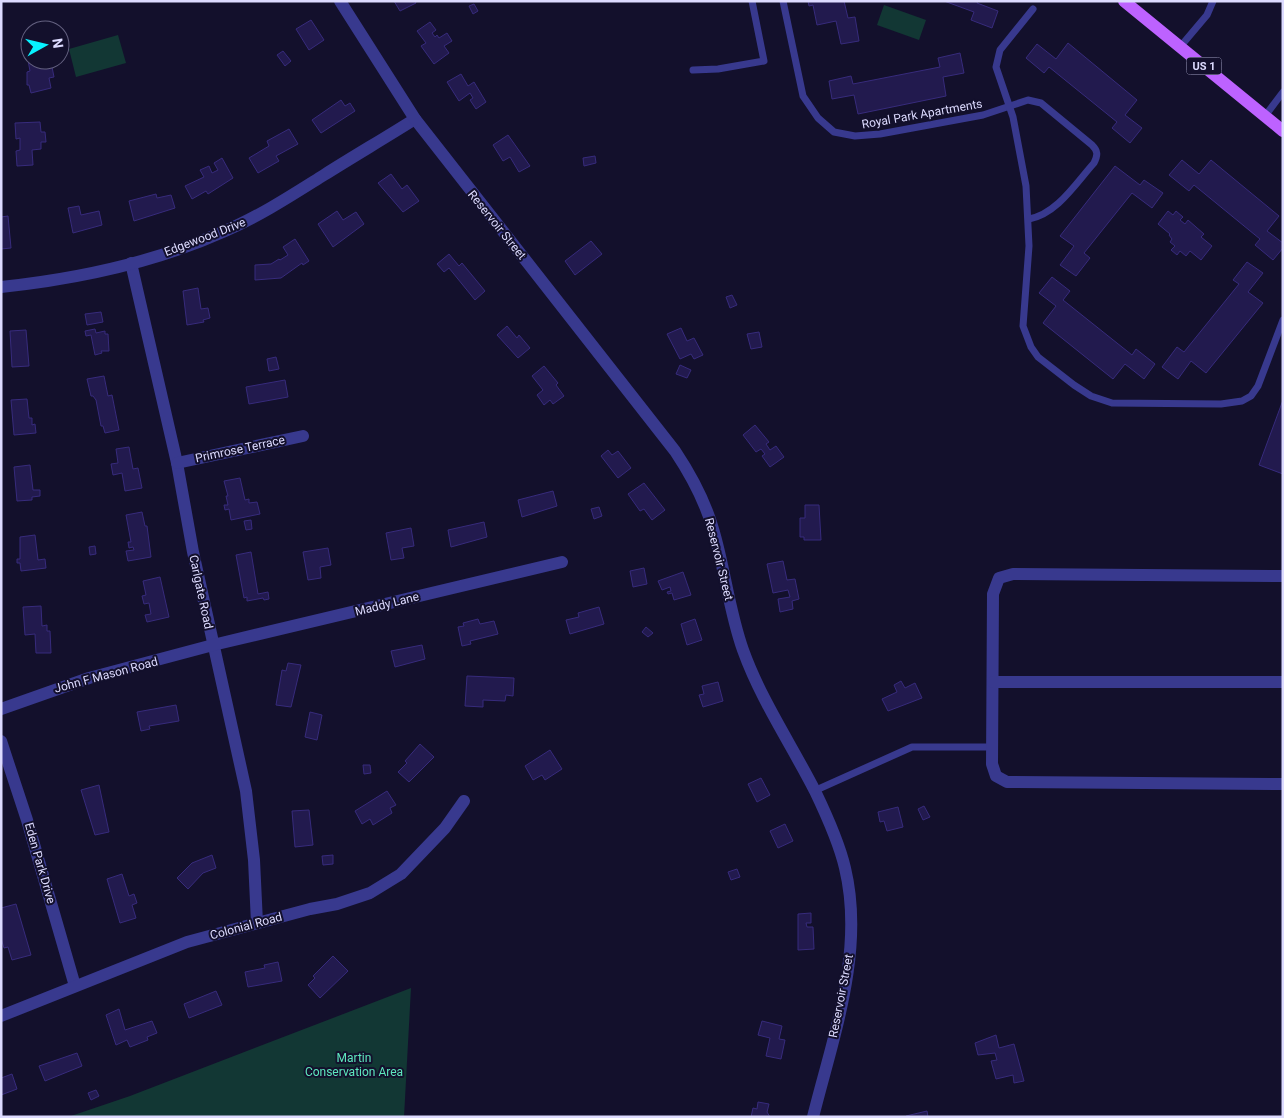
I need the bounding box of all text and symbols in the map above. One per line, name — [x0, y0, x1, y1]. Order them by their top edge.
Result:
north arrow — [20, 20, 70, 70]
text: N — [49, 37, 66, 49]
road number: US 1 — [1186, 58, 1222, 74]
street label: Royal Park Apartments — [861, 96, 983, 132]
street label: Reservoir Street — [465, 188, 529, 262]
street label: Edgewood Drive — [162, 215, 248, 259]
street label: Primrose Terrace — [194, 433, 286, 465]
street label: Reservoir Street — [702, 516, 736, 602]
street label: Carlgate Road — [186, 554, 216, 630]
street label: Maddy Lane — [354, 589, 420, 619]
street label: John F Mason Road — [53, 654, 159, 696]
street label: Eden Park Drive — [22, 821, 58, 905]
street label: Colonial Road — [208, 910, 284, 942]
street label: Reservoir Street — [826, 953, 856, 1039]
park label: Martin Conservation Area — [305, 1051, 403, 1079]

